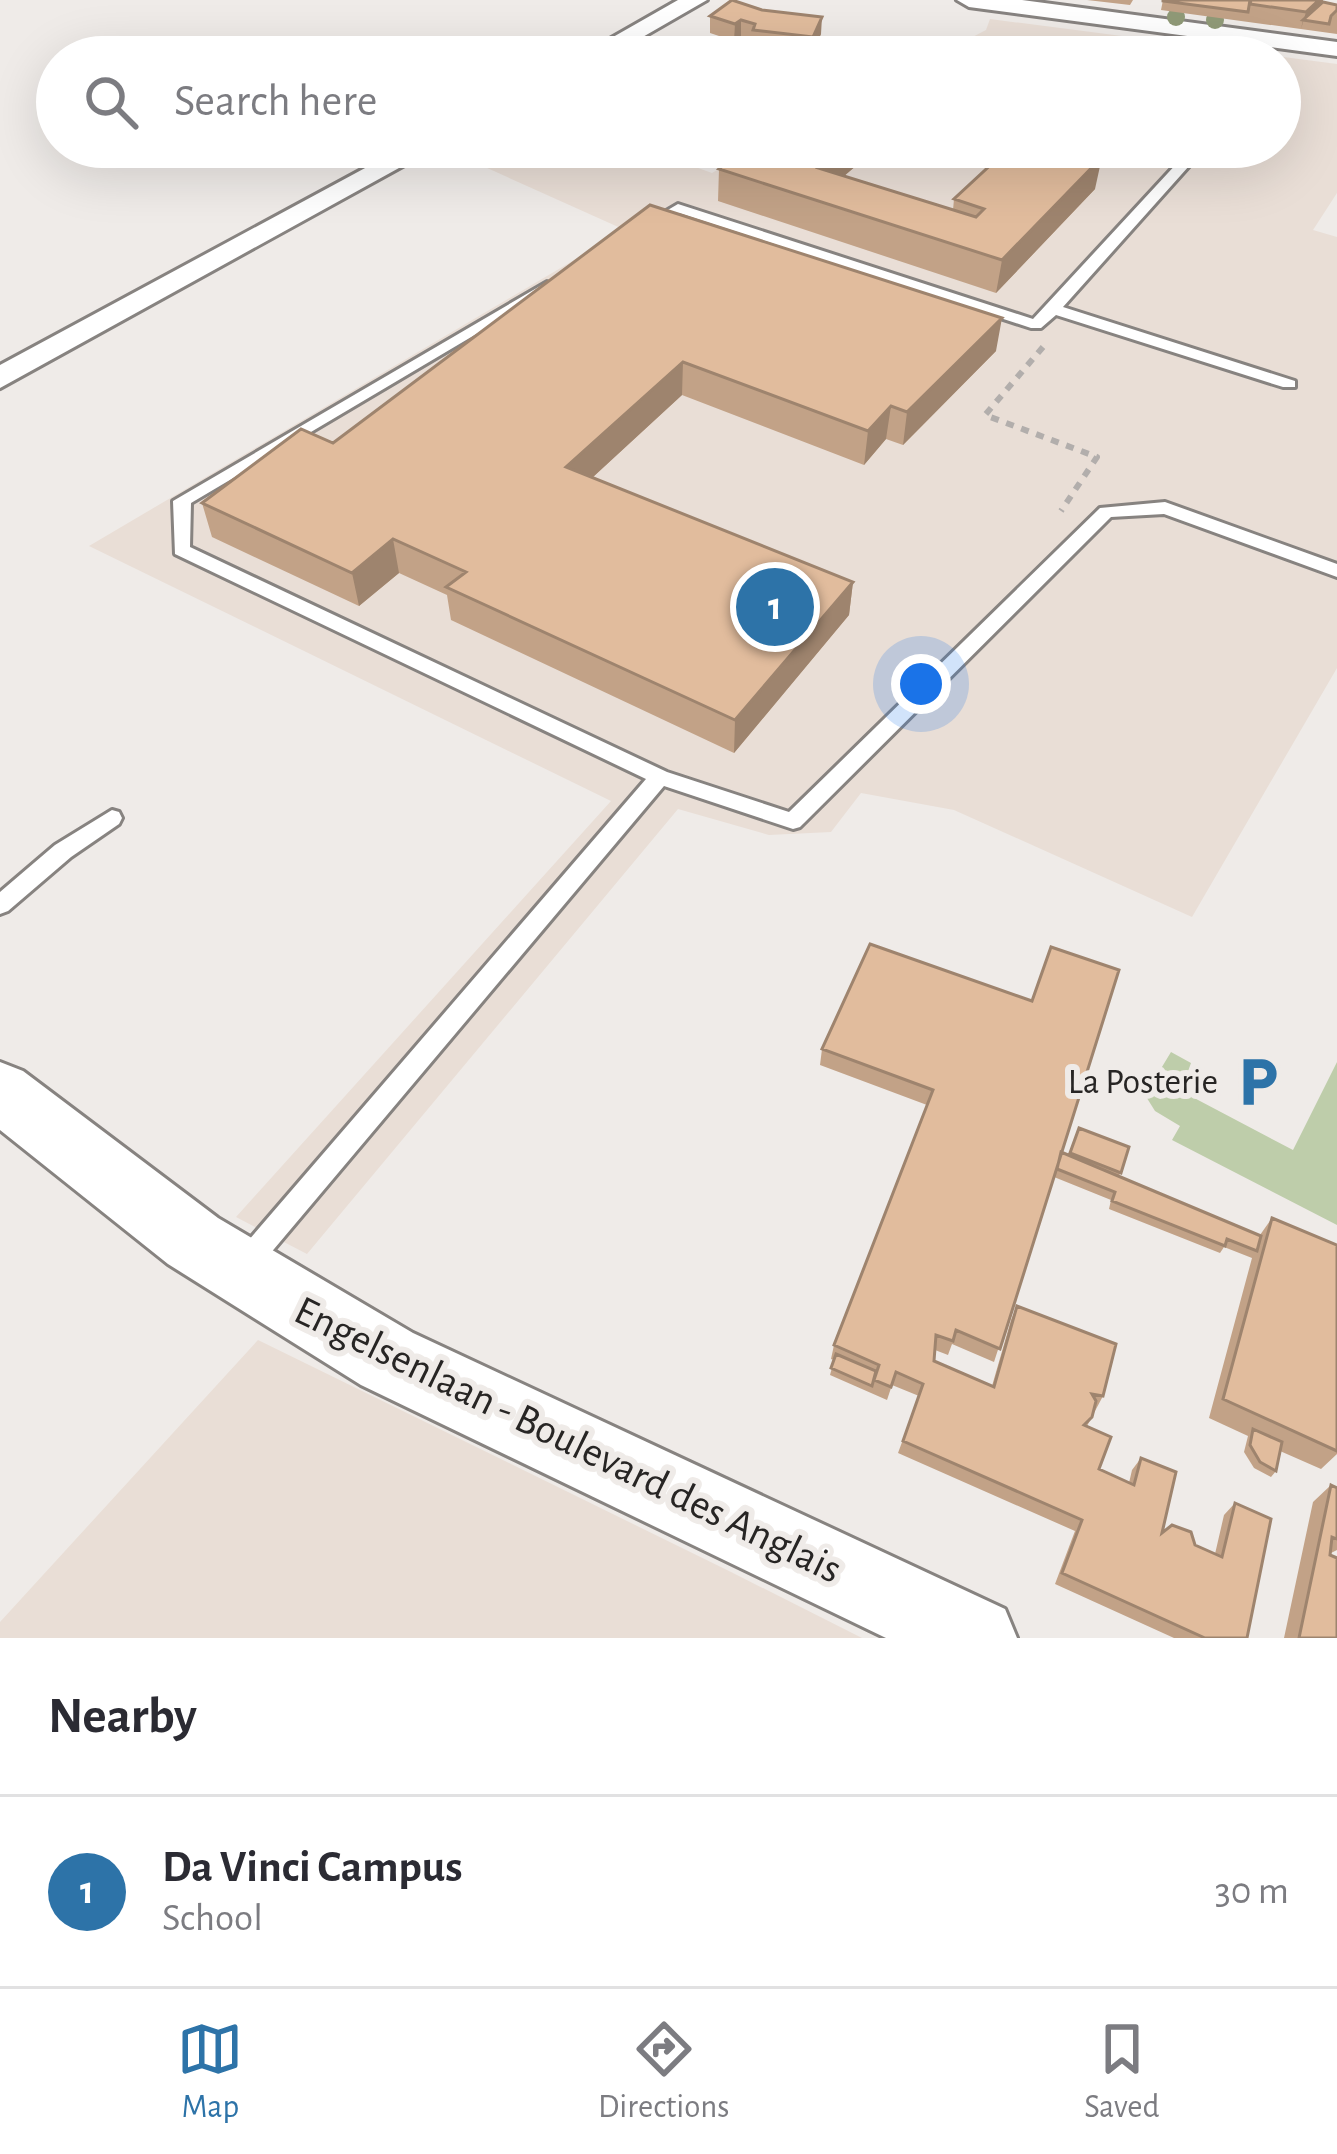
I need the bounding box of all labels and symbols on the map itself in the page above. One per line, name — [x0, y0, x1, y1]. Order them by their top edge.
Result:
pin: 1 — [736, 562, 814, 652]
your location — [891, 654, 951, 714]
parking icon: La Posterie — [1229, 1053, 1287, 1111]
place label: La Posterie — [1068, 1064, 1218, 1100]
street label: Engelsenlaan - Boulevard des Anglais — [288, 1289, 848, 1591]

